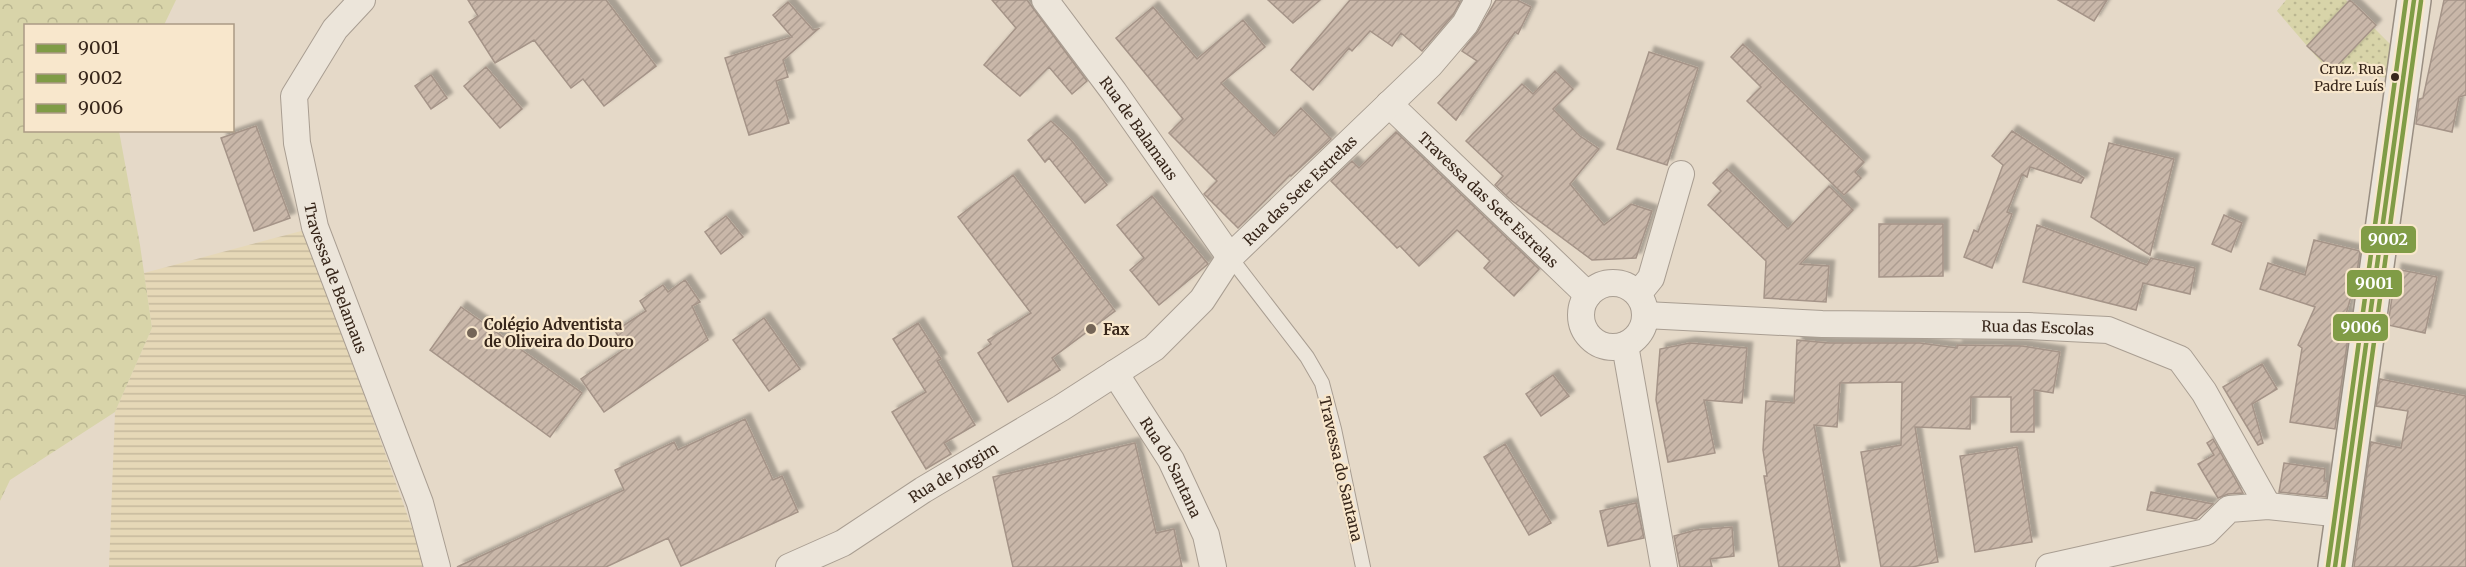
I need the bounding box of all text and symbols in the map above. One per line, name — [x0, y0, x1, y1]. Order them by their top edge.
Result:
legend — [24, 24, 234, 132]
text: 9001 — [78, 36, 120, 59]
place label: Cruz. Rua Padre Luís — [2314, 60, 2384, 95]
text: 9002 — [78, 66, 122, 89]
marker: Cruz. Rua Padre Luís — [2389, 71, 2401, 83]
street label: Rua de Balamaus — [1096, 72, 1182, 184]
text: 9006 — [78, 96, 123, 119]
street label: Travessa das Sete Estrelas — [1414, 128, 1563, 271]
street label: Rua das Sete Estrelas — [1239, 131, 1361, 249]
street label: Travessa de Belamaus — [301, 201, 372, 356]
line badge: 9002 — [2360, 225, 2417, 254]
text: 9002 — [2368, 229, 2408, 249]
line badge: 9001 — [2346, 269, 2403, 298]
text: 9001 — [2355, 273, 2394, 293]
line badge: 9006 — [2332, 313, 2389, 342]
place label: Colégio Adventista de Oliveira do Douro — [484, 315, 634, 351]
street label: Rua das Escolas — [1981, 316, 2095, 339]
text: 9006 — [2341, 317, 2382, 337]
place label: Fax — [1103, 320, 1130, 339]
marker: Fax — [1084, 322, 1098, 336]
marker: Colégio Adventista de Oliveira do Douro — [465, 326, 479, 340]
street label: Travessa do Santana — [1315, 395, 1367, 543]
street label: Rua do Santana — [1136, 413, 1206, 521]
street label: Rua de Jorgim — [905, 438, 1001, 507]

